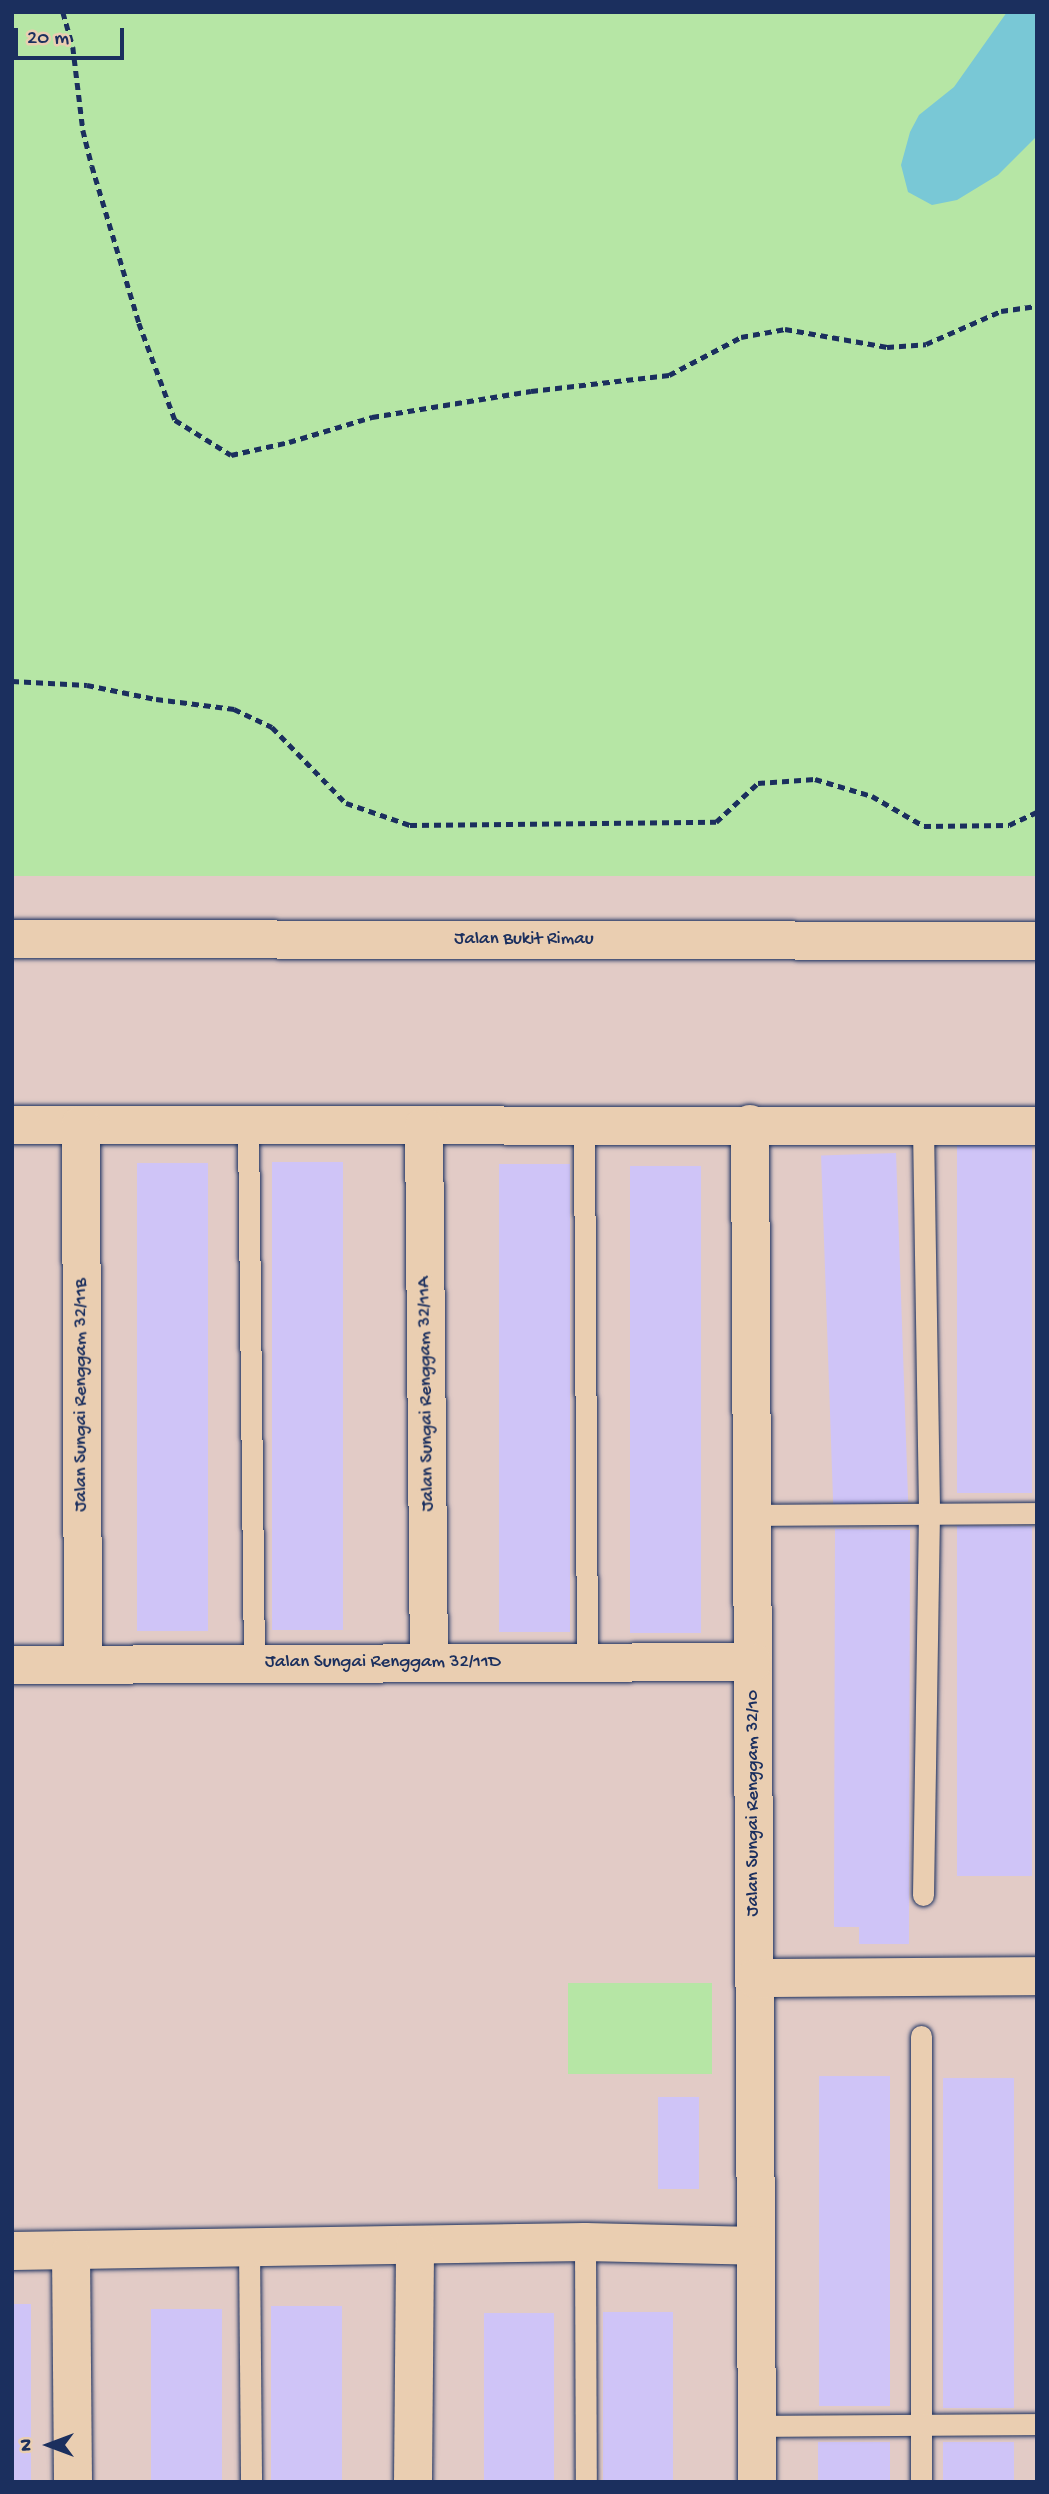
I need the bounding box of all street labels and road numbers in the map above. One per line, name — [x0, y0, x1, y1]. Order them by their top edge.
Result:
street label: Jalan Bukit Rimau — [454, 929, 594, 951]
street label: Jalan Sungai Renggam 32/11A — [414, 1276, 440, 1512]
street label: Jalan Sungai Renggam 32/11B — [71, 1278, 93, 1512]
street label: Jalan Sungai Renggam 32/11D — [265, 1652, 501, 1674]
street label: Jalan Sungai Renggam 32/10 — [743, 1690, 765, 1916]

